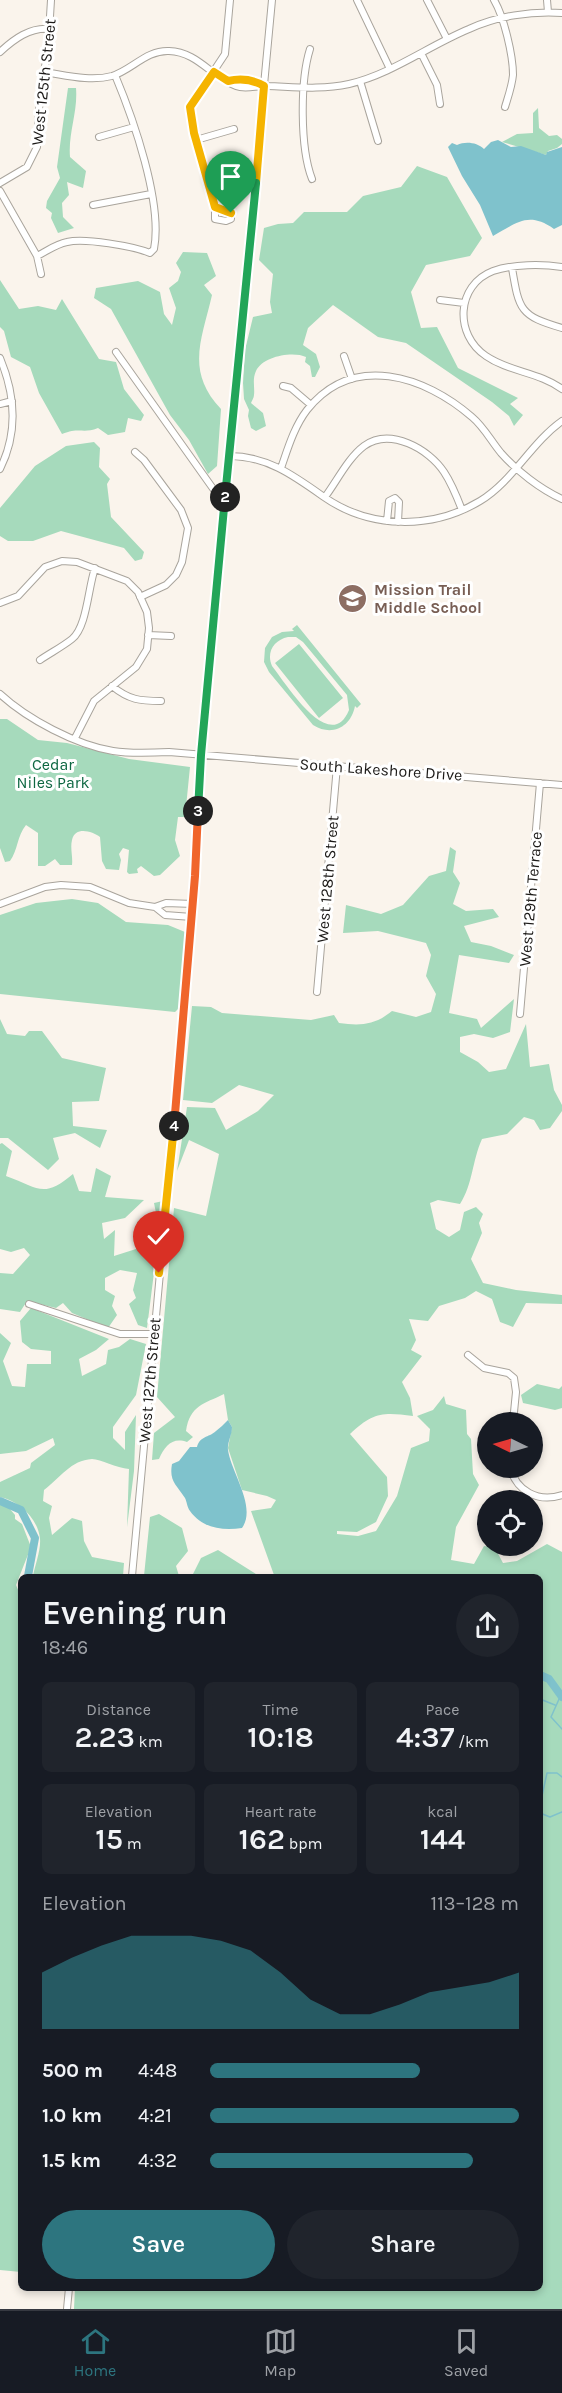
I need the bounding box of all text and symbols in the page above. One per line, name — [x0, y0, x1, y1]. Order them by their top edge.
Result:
street label: West 125th Street — [27, 18, 60, 146]
pin — [205, 151, 256, 213]
icon: arrive — [214, 160, 247, 193]
pin: 2 — [210, 482, 240, 512]
text: 2 — [220, 487, 230, 506]
place label: Mission Trail Middle School — [374, 580, 482, 617]
school or university icon: Mission Trail Middle School — [337, 582, 369, 614]
street label: South Lakeshore Drive — [299, 754, 463, 785]
park label: Cedar Niles Park — [16, 755, 90, 792]
pin: 3 — [183, 796, 213, 826]
text: 3 — [193, 801, 203, 820]
street label: West 128th Street — [312, 814, 343, 944]
street label: West 129th Terrace — [515, 831, 546, 967]
pin: 4 — [159, 1111, 189, 1141]
text: 4 — [169, 1116, 179, 1135]
pin — [133, 1211, 184, 1273]
icon: check — [142, 1220, 175, 1253]
street label: West 127th Street — [135, 1317, 164, 1443]
north arrow — [477, 1412, 543, 1478]
map controls — [477, 1412, 543, 1556]
button: locate — [477, 1490, 543, 1556]
text: Evening run — [42, 1594, 228, 1632]
button: share — [456, 1594, 519, 1657]
text: 18:46 — [42, 1636, 88, 1659]
text: Distance — [86, 1700, 151, 1719]
text: Time — [263, 1700, 298, 1719]
text: Pace — [425, 1700, 460, 1719]
text: 2.23 — [74, 1719, 135, 1755]
text: 10:18 — [247, 1719, 314, 1755]
text: 4:37 — [396, 1719, 454, 1755]
text: km — [135, 1732, 163, 1751]
text: /km — [454, 1732, 489, 1751]
text: Elevation — [85, 1802, 152, 1821]
text: Heart rate — [244, 1802, 317, 1821]
text: kcal — [427, 1802, 458, 1821]
text: 15 — [95, 1821, 123, 1857]
text: 162 — [239, 1821, 285, 1857]
text: 144 — [420, 1821, 465, 1857]
text: m — [123, 1834, 142, 1853]
text: bpm — [285, 1834, 322, 1853]
text: Elevation — [42, 1892, 127, 1915]
text: 113–128 m — [431, 1892, 519, 1915]
text: 500 m — [42, 2059, 103, 2082]
text: 4:48 — [138, 2059, 177, 2082]
text: 1.0 km — [42, 2104, 102, 2127]
text: 4:21 — [138, 2104, 172, 2127]
text: 1.5 km — [42, 2149, 101, 2172]
text: 4:32 — [138, 2149, 177, 2172]
button: Save — [42, 2210, 275, 2279]
button: Share — [287, 2210, 519, 2279]
tab: Home — [74, 2325, 116, 2380]
tab: Map — [264, 2325, 297, 2380]
tab: Saved — [444, 2325, 488, 2380]

